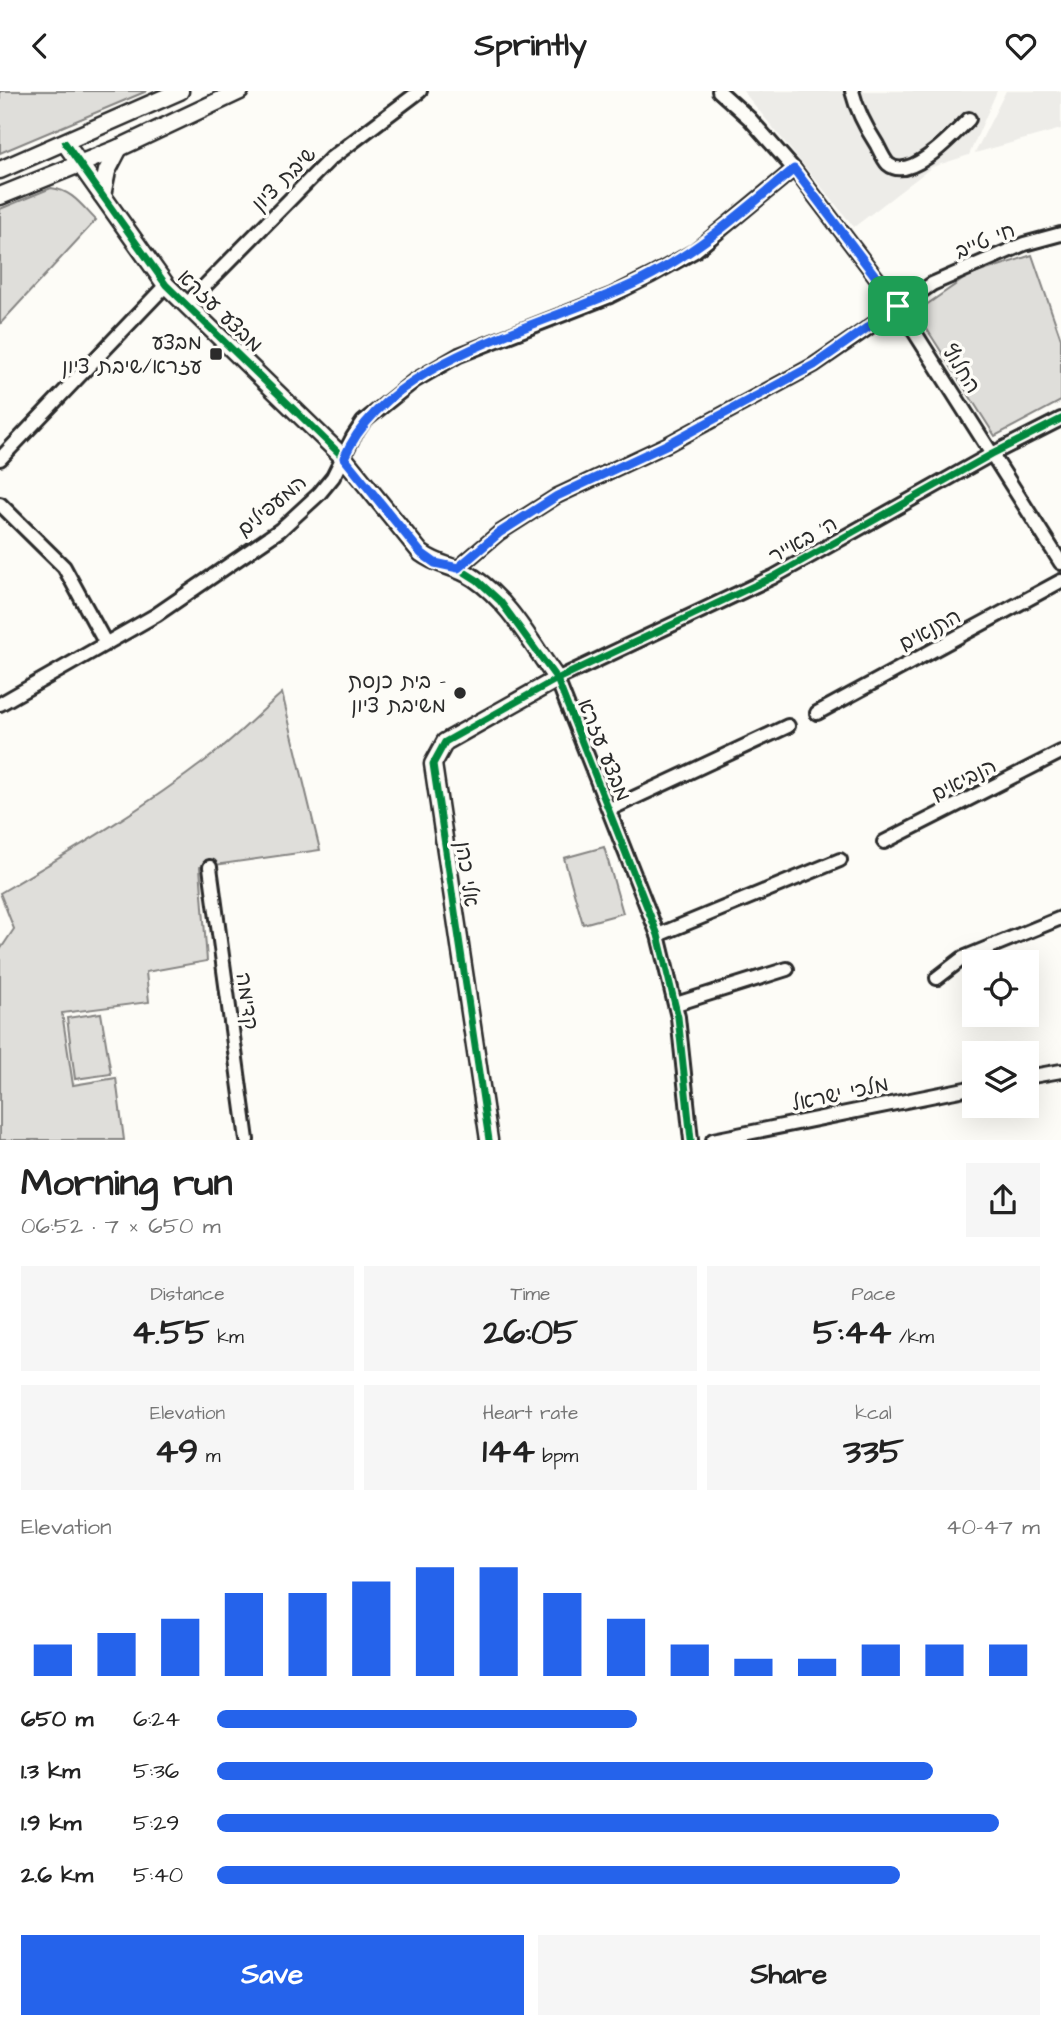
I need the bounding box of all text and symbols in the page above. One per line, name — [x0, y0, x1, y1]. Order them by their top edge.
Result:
text: Sprintly — [474, 23, 587, 68]
icon: back — [21, 27, 59, 65]
icon: heart — [1002, 27, 1040, 65]
street label: שיבת ציון — [245, 140, 323, 218]
street label: חי טייב — [951, 216, 1019, 266]
street label: מבצע עזרא — [171, 263, 269, 359]
pin — [868, 276, 928, 336]
icon: arrive — [879, 287, 917, 325]
place label: מבצע עזרא/שיבת ציון — [62, 328, 202, 381]
street label: החלוץ — [935, 339, 987, 399]
marker: מבצע עזרא/שיבת ציון — [208, 346, 224, 362]
street label: המעפילים — [231, 468, 313, 544]
street label: ה' באייר — [763, 509, 843, 571]
street label: התנאים — [894, 602, 966, 658]
place label: בית כנסת - משיבת ציון — [348, 667, 446, 720]
marker: בית כנסת - משיבת ציון — [452, 685, 468, 701]
street label: מבצע עזרא — [570, 694, 638, 806]
street label: הנביאים — [926, 751, 1002, 809]
street label: אלי כהן — [448, 839, 486, 909]
map controls — [962, 950, 1039, 1118]
button: locate — [962, 950, 1039, 1027]
street label: קדימה — [229, 970, 265, 1032]
button: layers — [962, 1041, 1039, 1118]
street label: מלכי ישראל — [789, 1070, 891, 1118]
text: Morning run — [21, 1158, 233, 1210]
button: share — [966, 1163, 1040, 1237]
text: 06:52 · 7 × 650 m — [21, 1210, 221, 1242]
text: Distance — [151, 1281, 224, 1308]
text: Time — [511, 1281, 550, 1308]
text: Pace — [851, 1281, 896, 1308]
text: 4.55 — [131, 1308, 210, 1357]
text: 26:05 — [483, 1308, 578, 1357]
text: 5:44 — [813, 1308, 891, 1357]
text: km — [210, 1324, 244, 1351]
text: /km — [891, 1324, 934, 1351]
text: Elevation — [150, 1400, 225, 1427]
text: Heart rate — [483, 1400, 578, 1427]
text: kcal — [855, 1400, 892, 1427]
text: 49 — [154, 1427, 198, 1476]
text: 144 — [483, 1427, 535, 1476]
text: 335 — [843, 1427, 904, 1476]
text: m — [198, 1443, 221, 1470]
text: bpm — [535, 1443, 578, 1470]
text: Elevation — [21, 1511, 112, 1543]
text: 40–47 m — [946, 1511, 1040, 1543]
text: 650 m — [21, 1703, 93, 1735]
text: 6:24 — [133, 1703, 180, 1735]
text: 1.3 km — [21, 1755, 80, 1787]
text: 5:36 — [133, 1755, 179, 1787]
text: 1.9 km — [21, 1807, 82, 1839]
text: 5:29 — [133, 1807, 179, 1839]
text: 2.6 km — [21, 1859, 93, 1891]
text: 5:40 — [133, 1859, 183, 1891]
button: Save — [21, 1935, 524, 2015]
button: Share — [538, 1935, 1040, 2015]

